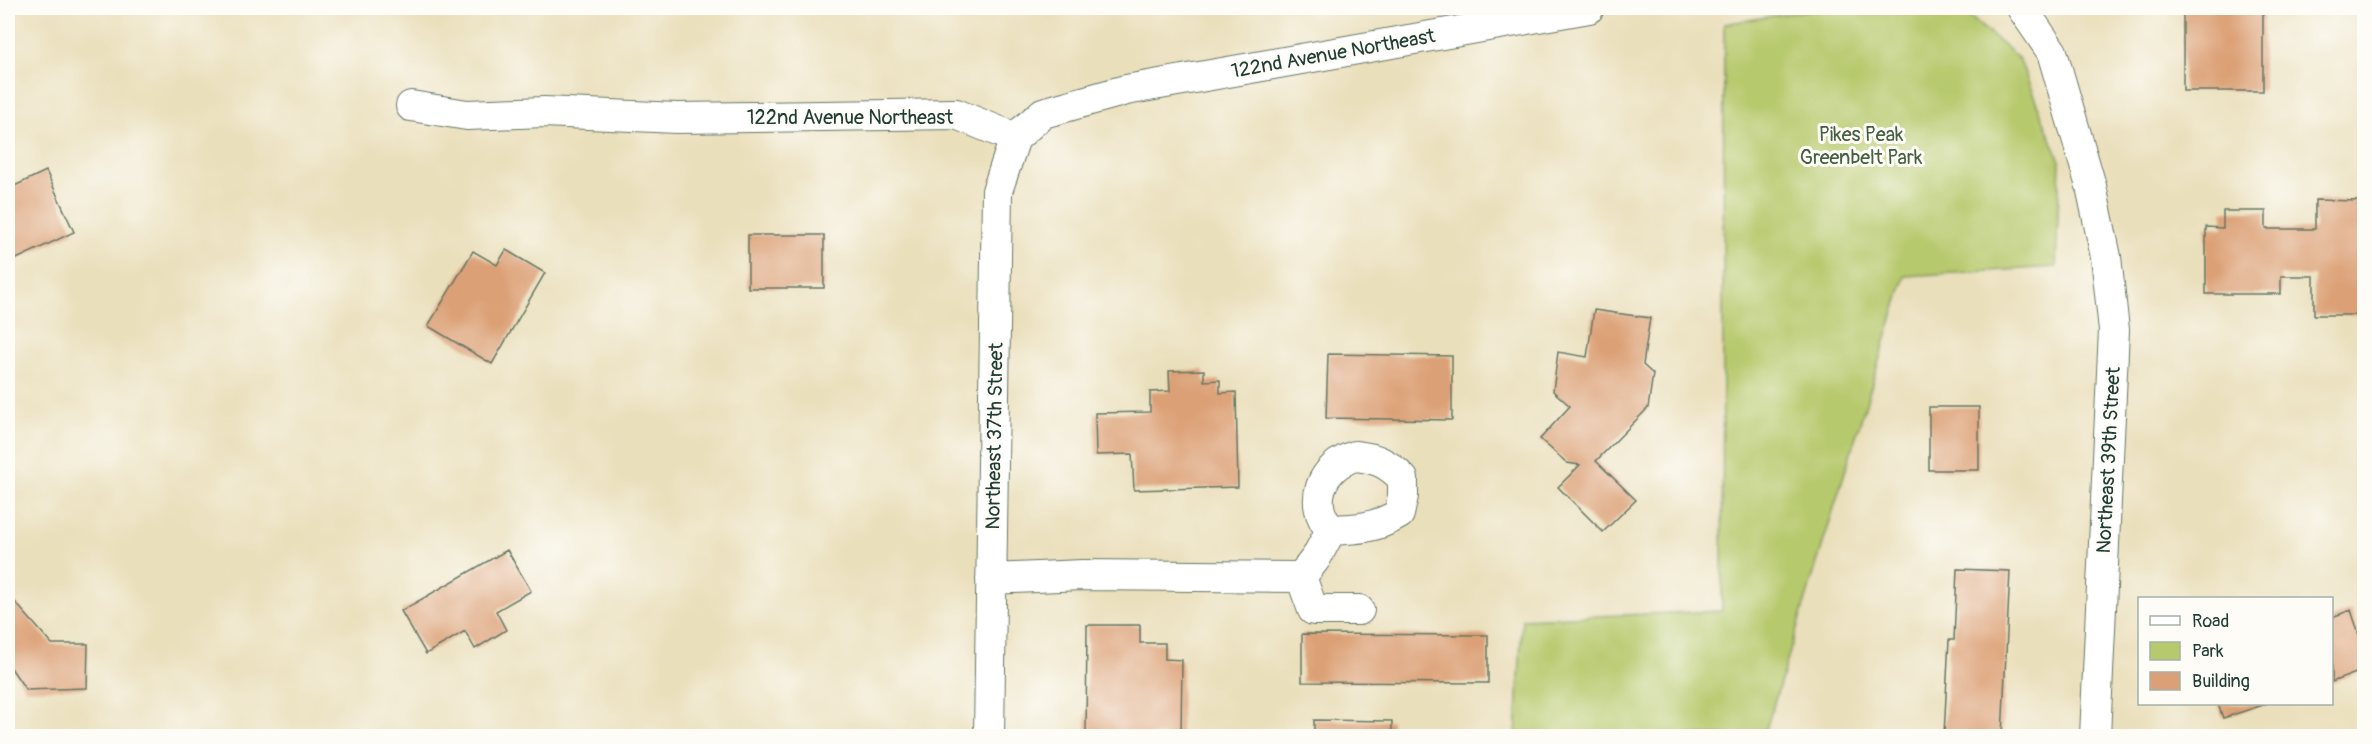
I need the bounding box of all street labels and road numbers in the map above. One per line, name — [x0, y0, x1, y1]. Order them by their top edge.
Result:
street label: 122nd Avenue Northeast — [1229, 23, 1438, 84]
street label: 122nd Avenue Northeast — [747, 105, 954, 130]
street label: Northeast 37th Street — [980, 341, 1009, 530]
street label: Northeast 39th Street — [2091, 365, 2126, 554]

